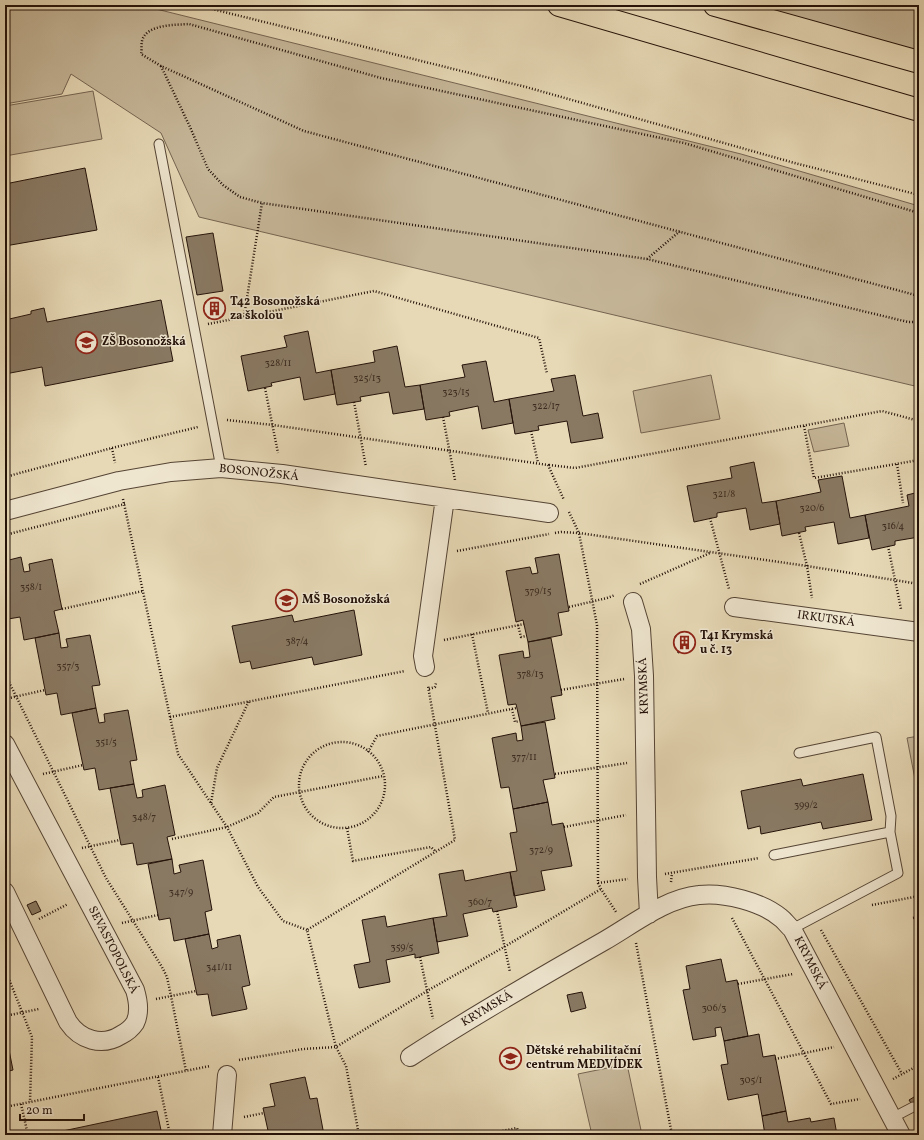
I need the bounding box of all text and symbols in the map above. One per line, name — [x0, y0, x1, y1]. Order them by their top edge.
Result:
place label: T42 Bosonožská za školou — [230, 294, 320, 324]
building icon: T42 Bosonožská za školou — [201, 296, 227, 322]
school or university icon: ZŠ Bosonožská — [74, 329, 100, 355]
place label: ZŠ Bosonožská — [102, 333, 186, 350]
house number: 328/11 — [265, 356, 291, 370]
house number: 325/13 — [353, 371, 381, 385]
house number: 323/15 — [442, 385, 470, 399]
house number: 322/17 — [532, 399, 560, 413]
street label: BOSONOŽSKÁ — [218, 460, 300, 485]
house number: 321/8 — [713, 487, 735, 501]
house number: 320/6 — [800, 501, 824, 515]
house number: 316/4 — [882, 519, 904, 533]
house number: 358/1 — [20, 580, 42, 594]
house number: 379/15 — [524, 584, 552, 598]
school or university icon: MŠ Bosonožská — [273, 587, 299, 613]
place label: MŠ Bosonožská — [302, 591, 390, 608]
street label: IRKUTSKÁ — [796, 606, 857, 631]
place label: T41 Krymská u č. 13 — [700, 628, 774, 658]
building icon: T41 Krymská u č. 13 — [671, 630, 697, 656]
house number: 387/4 — [286, 634, 309, 648]
street label: KRYMSKÁ — [634, 657, 653, 715]
house number: 357/3 — [57, 659, 79, 673]
house number: 378/13 — [516, 667, 544, 681]
house number: 351/5 — [95, 735, 117, 749]
house number: 377/11 — [511, 750, 537, 764]
house number: 399/2 — [794, 798, 818, 812]
house number: 348/7 — [132, 810, 156, 824]
house number: 372/9 — [529, 843, 553, 857]
house number: 347/9 — [169, 885, 193, 899]
house number: 360/7 — [468, 895, 492, 909]
street label: SEVASTOPOLSKÁ — [84, 903, 143, 997]
street label: KRYMSKÁ — [790, 933, 831, 993]
house number: 359/5 — [391, 940, 414, 954]
house number: 341/11 — [206, 960, 232, 974]
street label: KRYMSKÁ — [458, 986, 516, 1031]
house number: 306/3 — [702, 1001, 726, 1015]
place label: Dětské rehabilitační centrum MEDVÍDEK — [526, 1043, 643, 1073]
school or university icon: Dětské rehabilitační centrum MEDVÍDEK — [497, 1045, 523, 1071]
house number: 305/1 — [740, 1073, 763, 1087]
scale bar — [20, 1096, 84, 1122]
text: 20 m — [26, 1103, 53, 1119]

